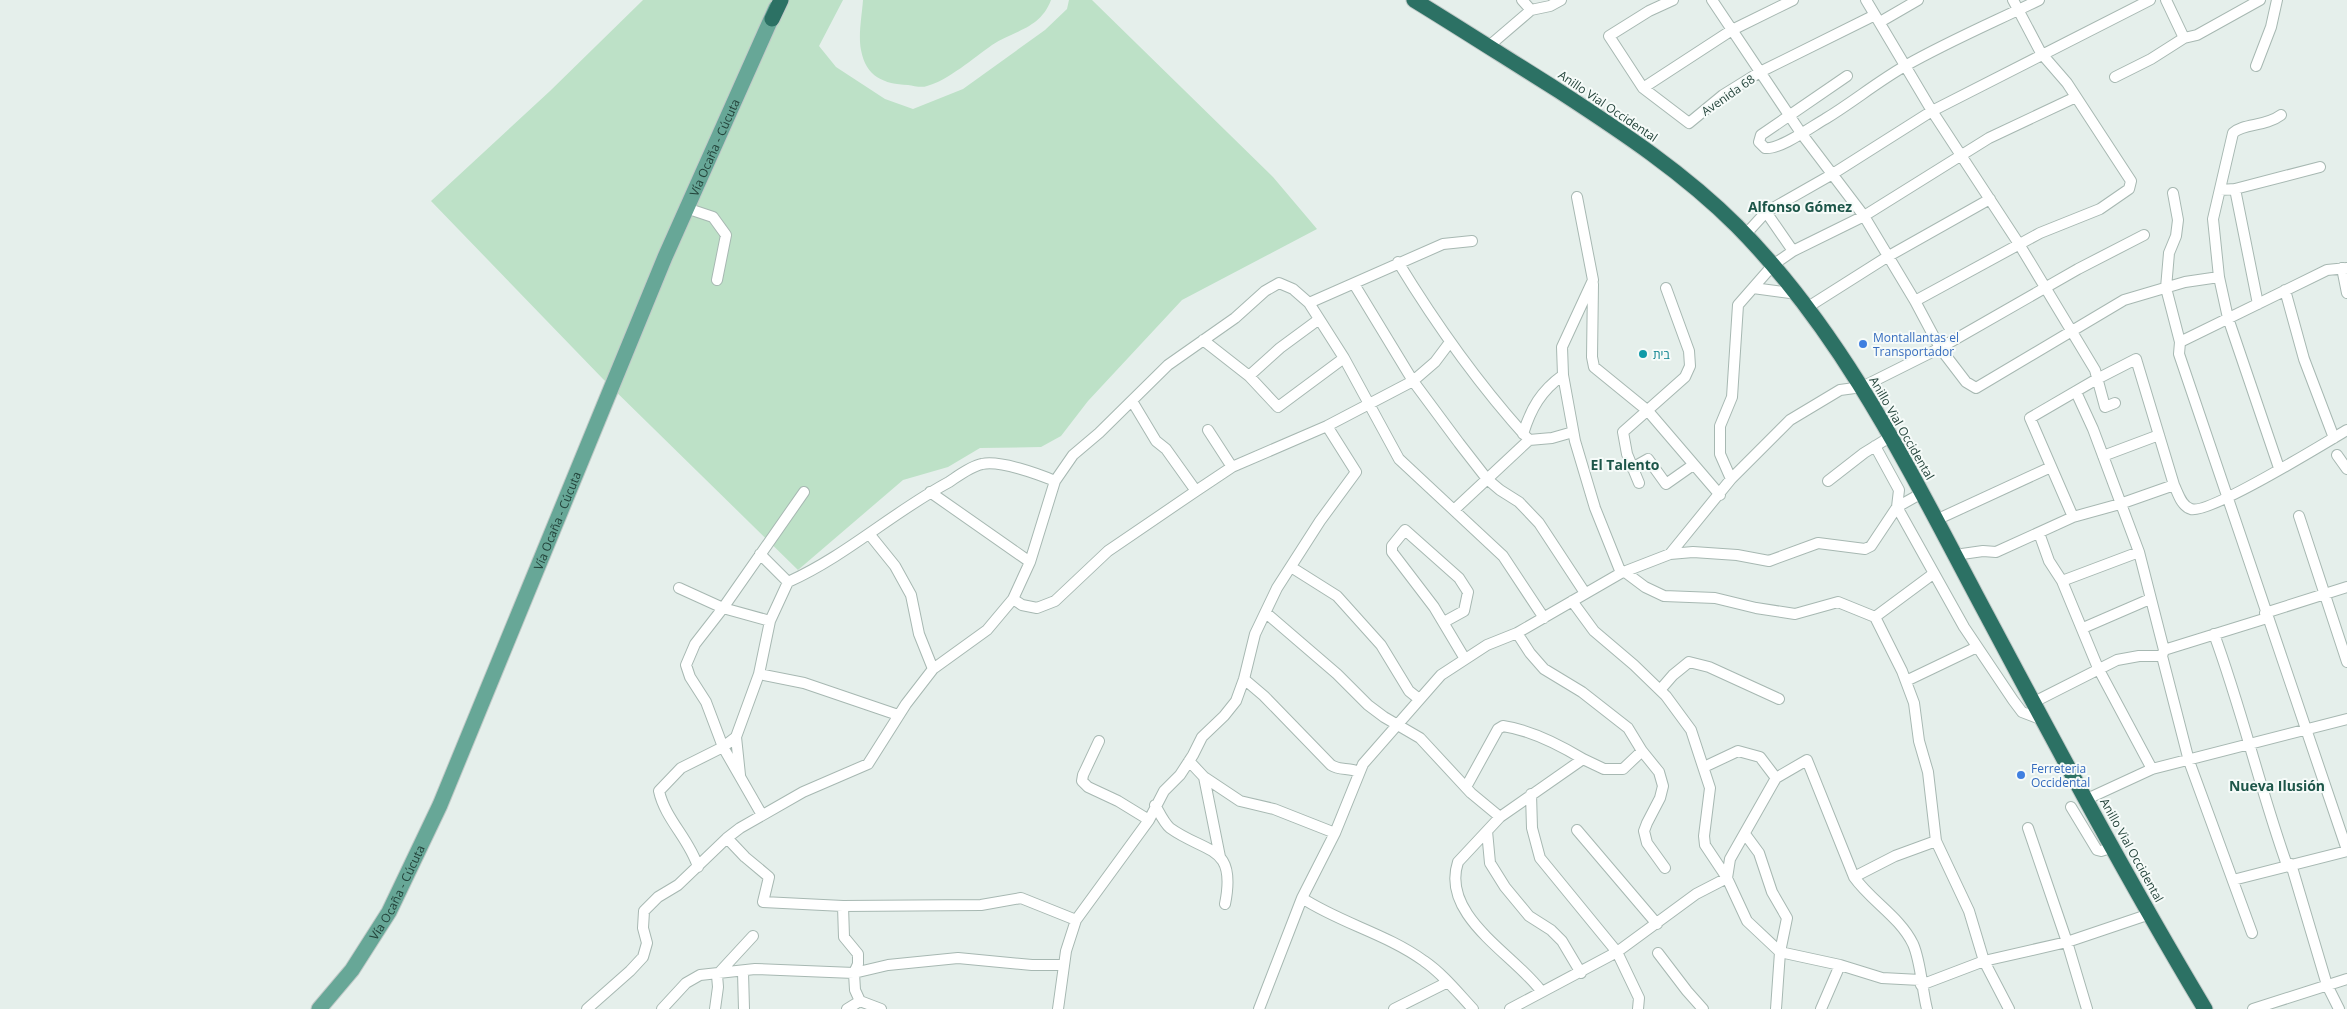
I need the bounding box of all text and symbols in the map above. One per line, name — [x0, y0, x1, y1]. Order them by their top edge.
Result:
street label: Anillo Vial Occidental — [1555, 66, 1661, 146]
street label: Avenida 68 — [1698, 70, 1758, 120]
street label: Vía Ocaña - Cúcuta — [685, 96, 743, 199]
district label: Alfonso Gómez — [1748, 197, 1852, 216]
place label: Montallantas el Transportador — [1873, 329, 1959, 360]
marker: Montallantas el Transportador — [1857, 338, 1869, 350]
place label: בית — [1653, 346, 1671, 363]
marker: בית — [1637, 348, 1649, 360]
street label: Anillo Vial Occidental — [1865, 373, 1939, 483]
district label: El Talento — [1591, 455, 1660, 474]
street label: Vía Ocaña - Cúcuta — [529, 469, 585, 572]
place label: Ferreteria Occidental — [2031, 760, 2090, 791]
marker: Ferreteria Occidental — [2015, 769, 2027, 781]
district label: Nueva Ilusión — [2229, 776, 2325, 795]
street label: Anillo Vial Occidental — [2096, 795, 2168, 905]
street label: Vía Ocaña - Cúcuta — [365, 842, 428, 943]

